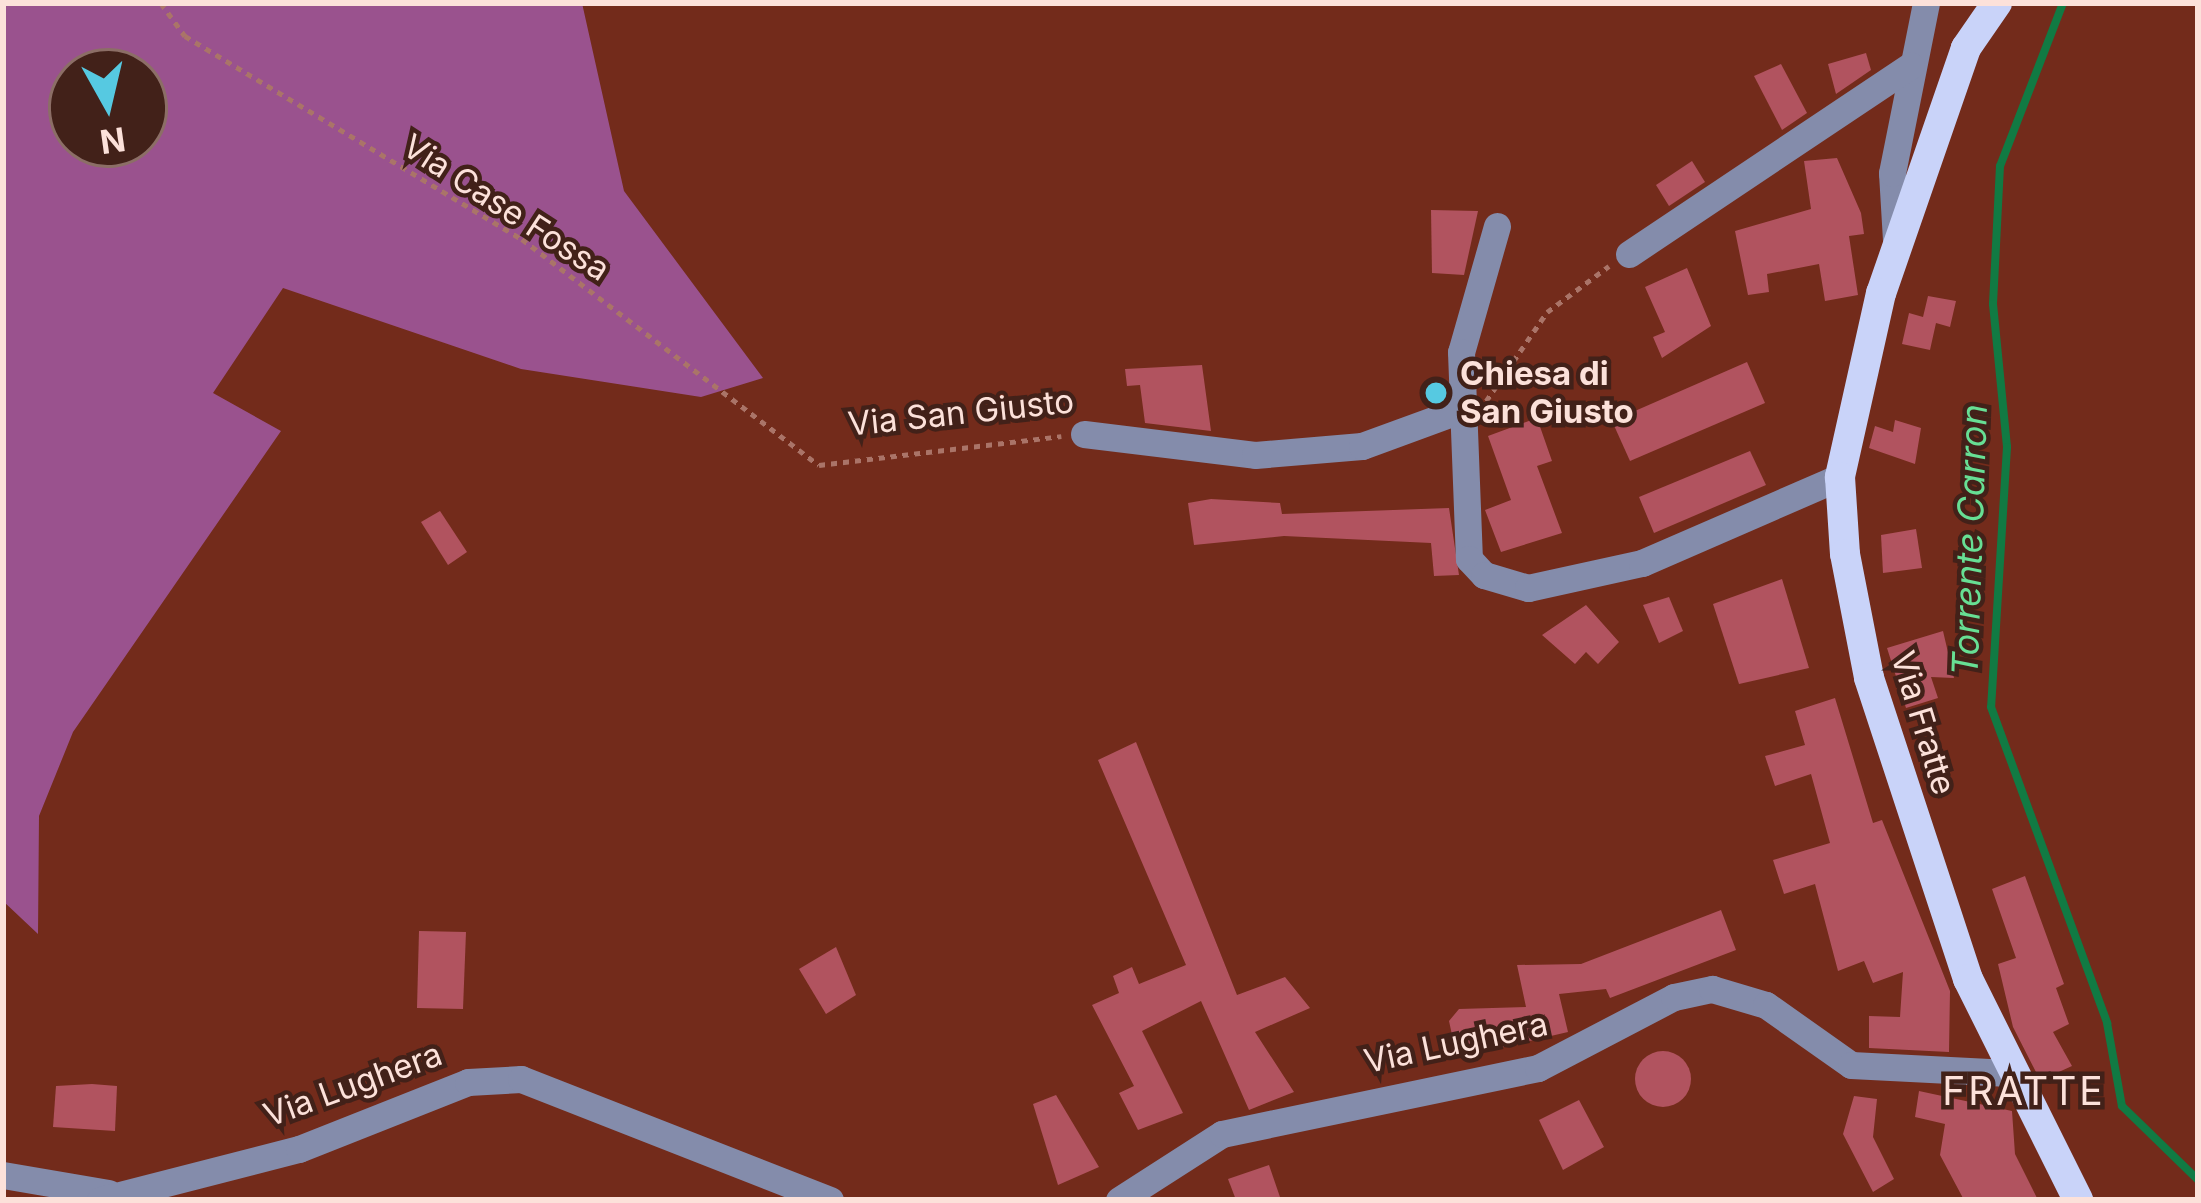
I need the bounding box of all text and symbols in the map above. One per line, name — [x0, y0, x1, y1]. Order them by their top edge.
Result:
north arrow — [48, 48, 168, 168]
text: N — [97, 119, 128, 162]
street label: Via Case Fossa — [395, 126, 617, 290]
place label: Chiesa di San Giusto — [1460, 354, 1634, 432]
marker: Chiesa di San Giusto — [1423, 380, 1449, 406]
street label: Via San Giusto — [846, 381, 1076, 445]
water label: Torrente Carron — [1944, 403, 1996, 677]
street label: Via Fratte — [1882, 647, 1964, 799]
street label: Via Lughera — [1361, 1004, 1551, 1082]
street label: Via Lughera — [259, 1034, 447, 1136]
district label: FRATTE — [1942, 1068, 2106, 1114]

